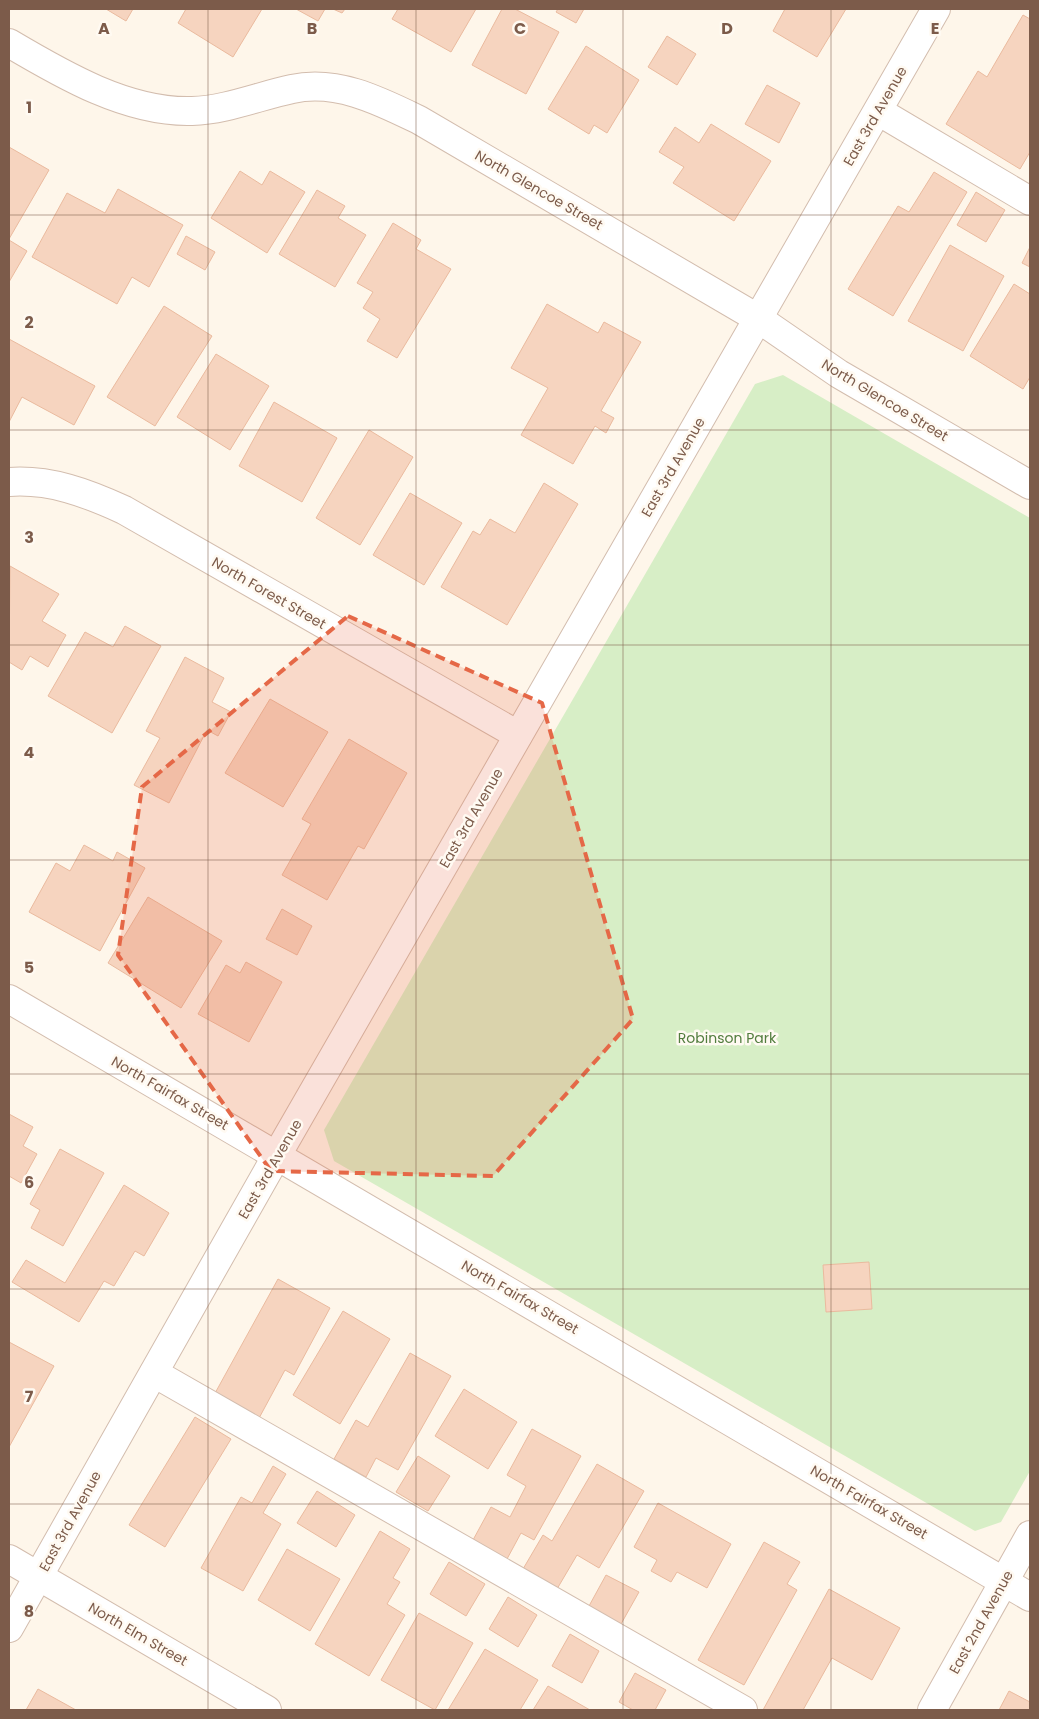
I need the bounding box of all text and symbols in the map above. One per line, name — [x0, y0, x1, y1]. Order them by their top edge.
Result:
text: A — [98, 17, 110, 40]
text: B — [307, 17, 317, 40]
text: C — [514, 17, 526, 40]
text: D — [721, 17, 733, 40]
text: E — [931, 17, 939, 40]
street label: East 3rd Avenue — [838, 62, 912, 170]
text: 1 — [26, 96, 32, 119]
street label: North Glencoe Street — [471, 145, 607, 235]
text: 2 — [24, 311, 34, 334]
street label: North Glencoe Street — [818, 354, 952, 446]
street label: East 3rd Avenue — [636, 413, 710, 521]
text: 3 — [24, 526, 34, 549]
street label: North Forest Street — [208, 552, 330, 634]
text: 4 — [24, 741, 35, 764]
street label: East 3rd Avenue — [434, 764, 508, 872]
text: 5 — [24, 956, 34, 979]
park label: Robinson Park — [678, 1028, 777, 1048]
street label: North Fairfax Street — [108, 1051, 232, 1135]
street label: East 3rd Avenue — [233, 1115, 307, 1223]
text: 6 — [24, 1171, 34, 1194]
street label: North Fairfax Street — [458, 1255, 582, 1339]
text: 7 — [25, 1385, 34, 1408]
street label: North Fairfax Street — [807, 1460, 931, 1544]
street label: East 3rd Avenue — [34, 1467, 106, 1575]
street label: East 2nd Avenue — [944, 1566, 1018, 1677]
street label: North Elm Street — [85, 1597, 191, 1671]
text: 8 — [24, 1600, 34, 1623]

